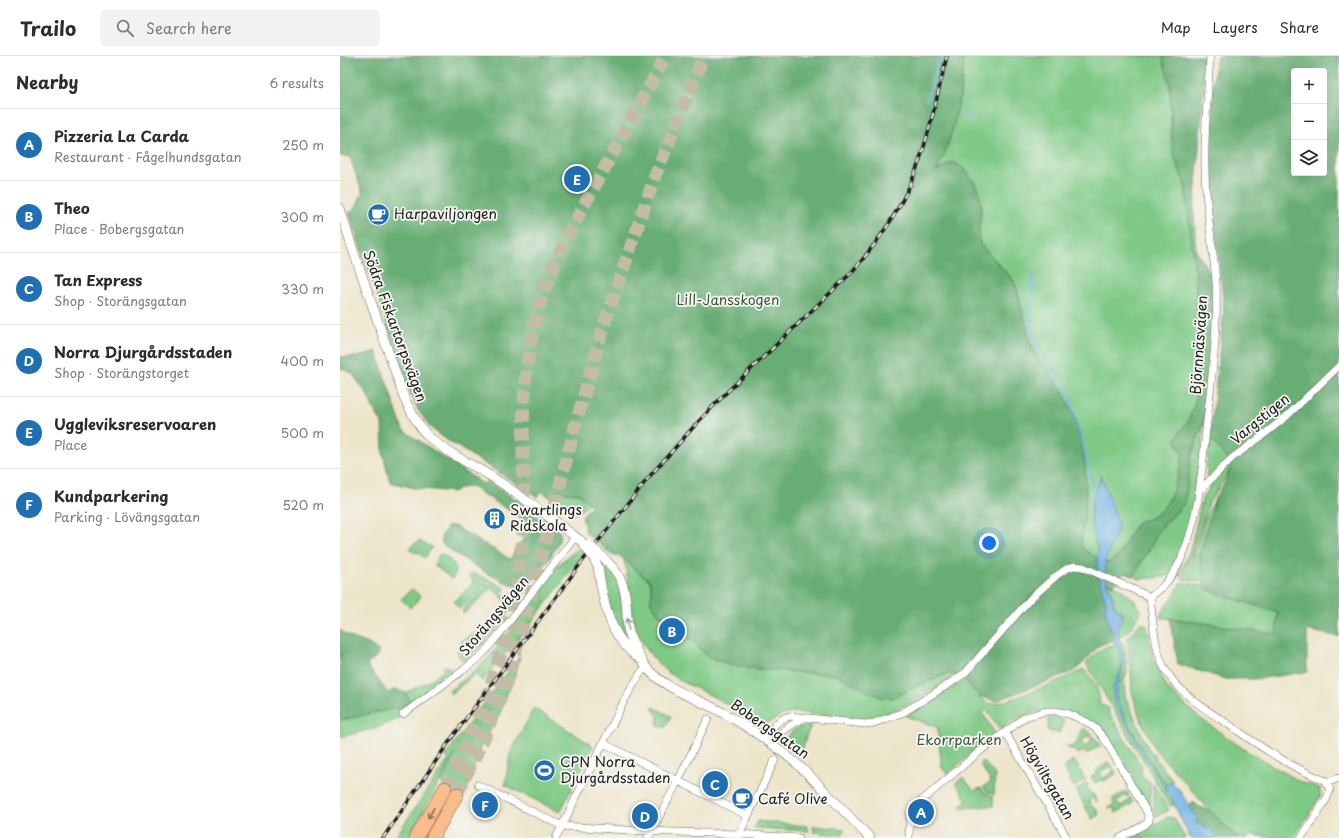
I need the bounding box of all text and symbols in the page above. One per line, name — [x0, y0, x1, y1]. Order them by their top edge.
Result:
search box — [100, 10, 380, 46]
text: Trailo — [20, 14, 76, 42]
text: Search here — [146, 16, 232, 39]
icon: search — [114, 17, 136, 39]
text: Map — [1161, 17, 1191, 38]
text: Layers — [1213, 17, 1258, 38]
text: Share — [1280, 17, 1319, 38]
map controls — [1291, 68, 1327, 176]
button: + — [1291, 68, 1327, 104]
text: Nearby — [16, 69, 78, 95]
text: 6 results — [269, 73, 324, 92]
button: − — [1291, 104, 1327, 140]
text: Pizzeria La Carda — [54, 124, 189, 147]
text: A — [24, 135, 34, 154]
text: 250 m — [282, 135, 324, 154]
button: layers — [1291, 140, 1327, 176]
text: Restaurant · Fågelhundsgatan — [54, 147, 242, 166]
pin: E — [564, 164, 590, 194]
text: Theo — [54, 196, 90, 219]
cafe icon: Harpaviljongen — [366, 201, 392, 227]
place label: Harpaviljongen — [394, 203, 497, 224]
text: B — [25, 207, 33, 226]
text: 300 m — [280, 207, 324, 226]
text: Place · Bobergsgatan — [54, 219, 184, 238]
street label: Södra Fiskartorpsvägen — [358, 247, 433, 405]
text: Tan Express — [54, 268, 143, 291]
text: C — [24, 279, 34, 298]
text: 330 m — [281, 279, 324, 298]
park label: Lill-Jansskogen — [677, 289, 779, 310]
text: Shop · Storängsgatan — [54, 291, 187, 310]
street label: Björnnäsvägen — [1185, 295, 1212, 395]
text: Norra Djurgårdsstaden — [54, 340, 232, 363]
text: D — [24, 351, 34, 370]
text: 400 m — [281, 351, 324, 370]
text: Shop · Storängstorget — [54, 363, 189, 382]
street label: Vargstigen — [1226, 388, 1294, 449]
text: Uggleviksreservoaren — [54, 412, 216, 435]
text: E — [25, 423, 33, 442]
text: 500 m — [281, 423, 324, 442]
text: Place — [54, 435, 87, 454]
text: Kundparkering — [54, 484, 169, 507]
text: F — [25, 495, 33, 514]
text: 520 m — [282, 495, 324, 514]
place label: Swartlings Ridskola — [510, 499, 582, 536]
building icon: Swartlings Ridskola — [481, 505, 507, 531]
text: Parking · Lövängsgatan — [54, 507, 200, 526]
your location — [979, 533, 999, 553]
street label: Storängsvägen — [454, 571, 533, 660]
pin: B — [659, 616, 685, 646]
one-way arrow — [624, 617, 631, 630]
street label: Bobergsgatan — [727, 694, 814, 764]
park label: Ekorrparken — [916, 729, 1002, 750]
street label: Högviltsgatan — [1015, 732, 1080, 823]
place label: CPN Norra Djurgårdsstaden — [560, 751, 671, 788]
sports icon: CPN Norra Djurgårdsstaden — [531, 757, 557, 783]
pin: C — [702, 769, 728, 799]
cafe icon: Café Olive — [729, 786, 755, 812]
place label: Café Olive — [758, 788, 827, 809]
pin: F — [472, 790, 498, 820]
pin: A — [908, 797, 934, 827]
pin: D — [632, 801, 658, 831]
one-way arrow — [426, 807, 434, 819]

